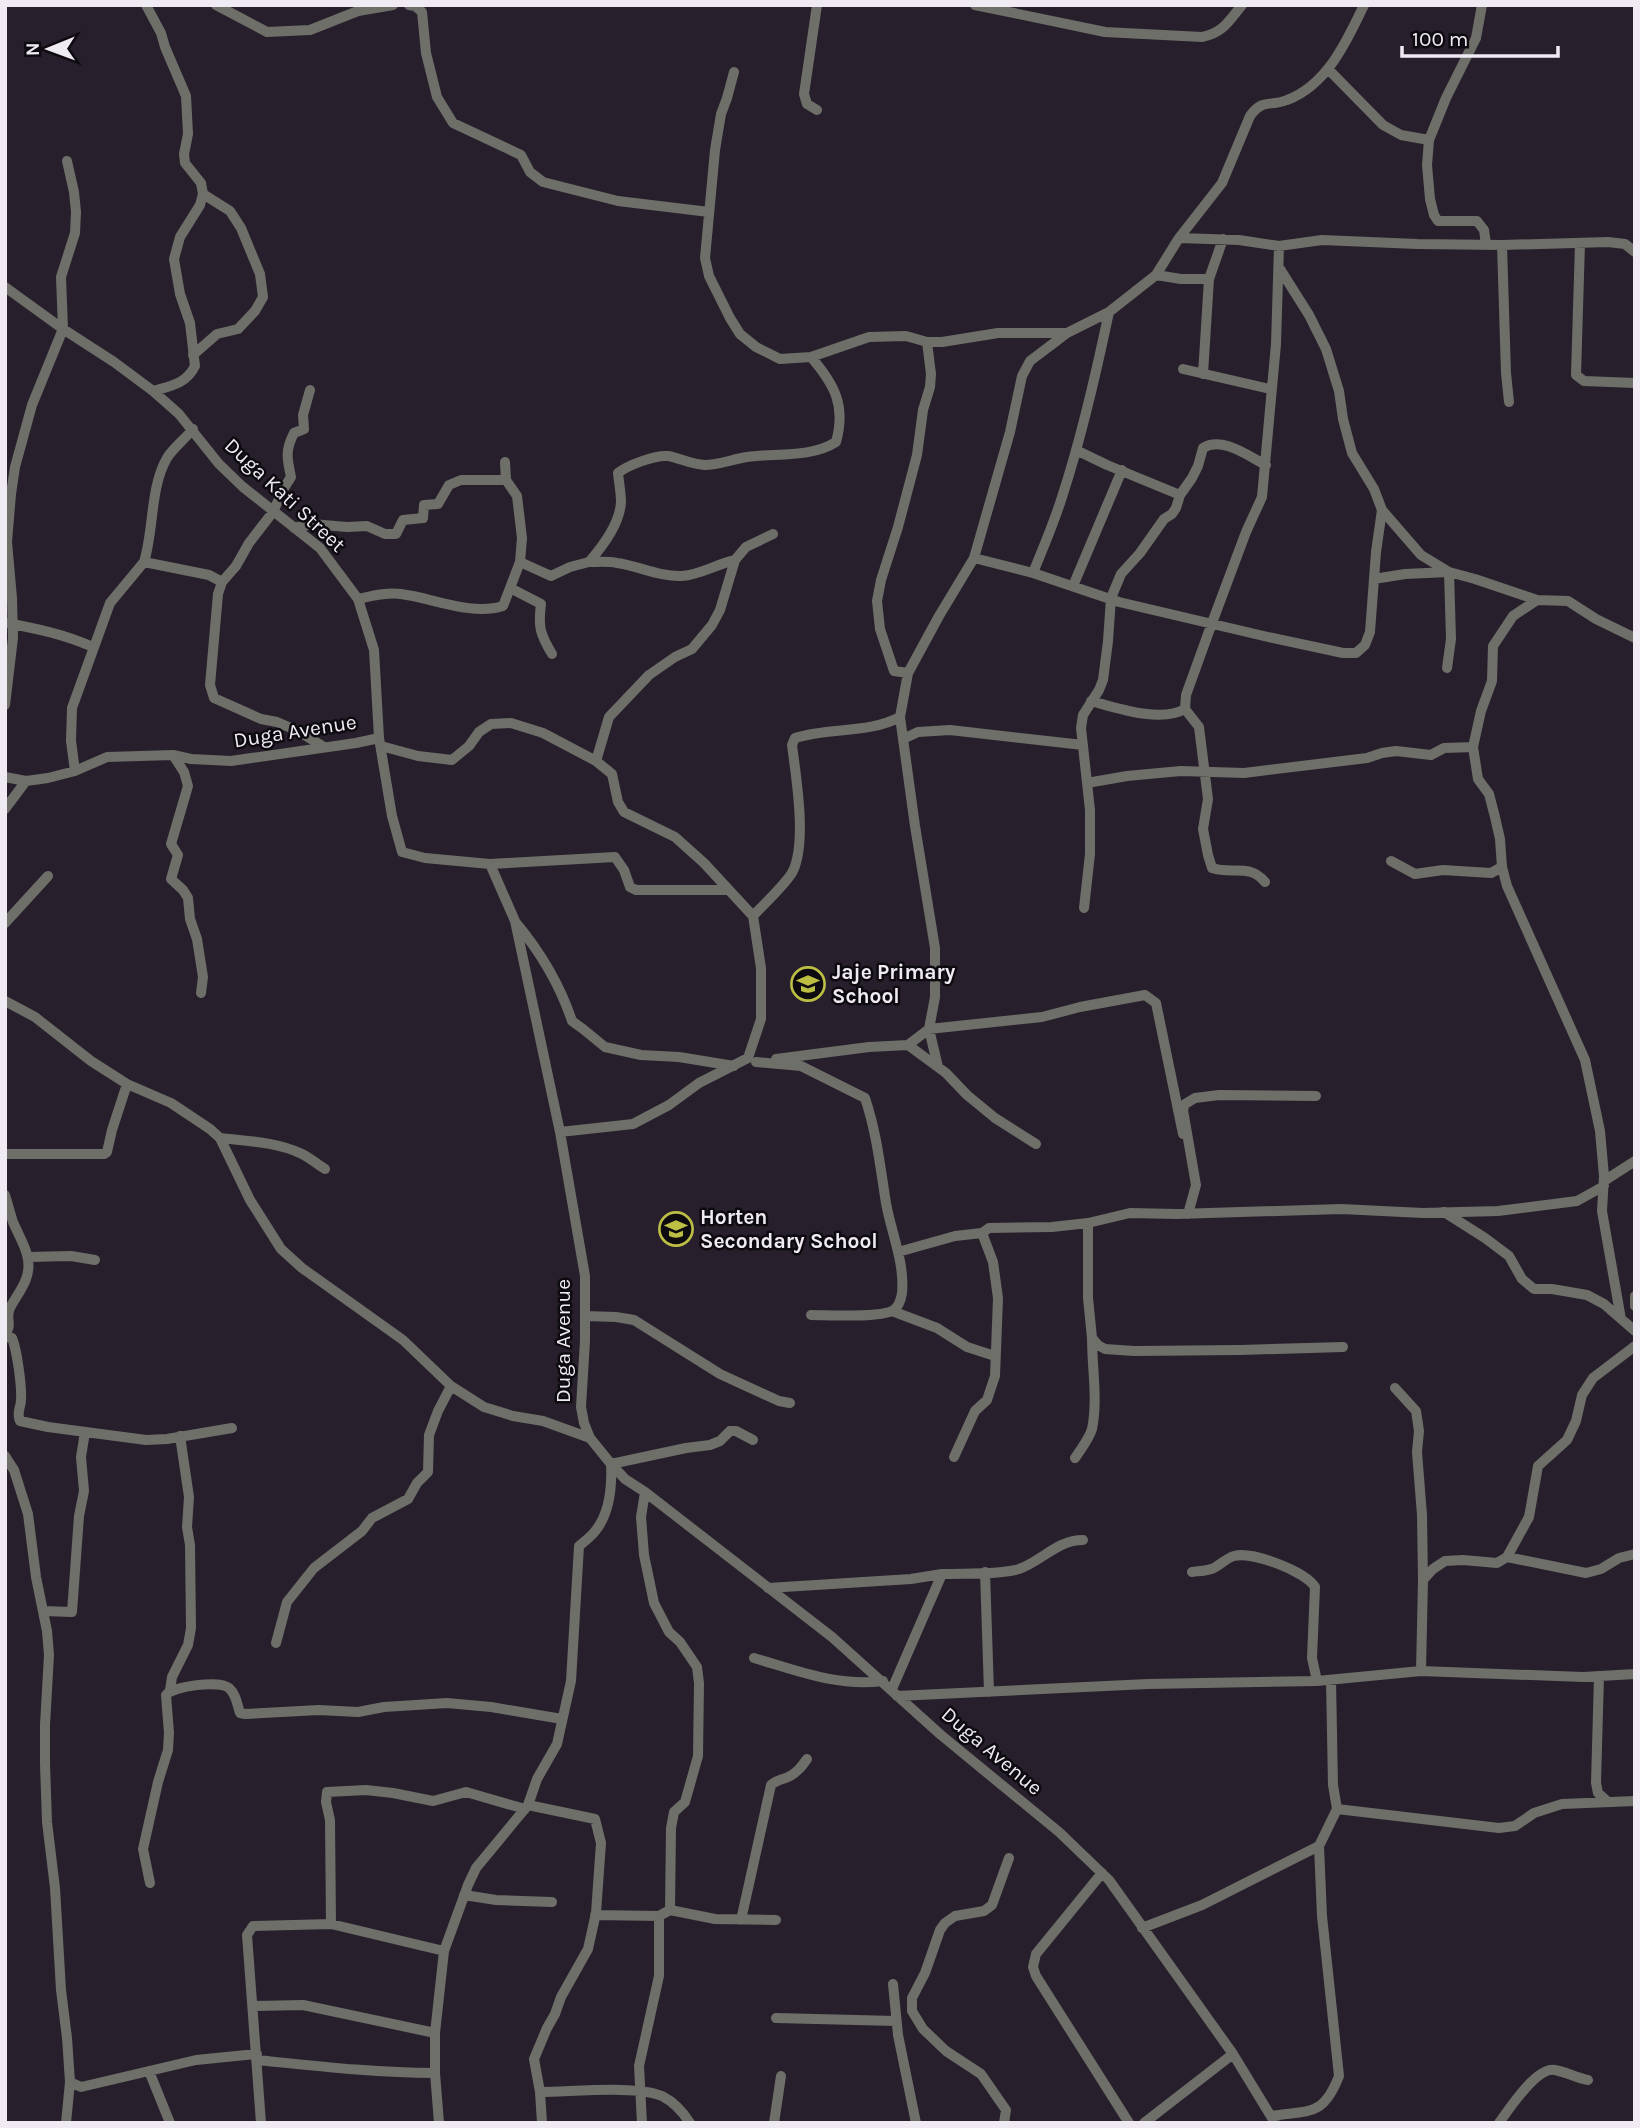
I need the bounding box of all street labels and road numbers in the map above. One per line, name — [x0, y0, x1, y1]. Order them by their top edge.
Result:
street label: Duga Kati Street — [220, 433, 350, 557]
street label: Duga Avenue — [232, 709, 358, 753]
street label: Duga Avenue — [551, 1279, 575, 1403]
street label: Duga Avenue — [937, 1702, 1047, 1800]

